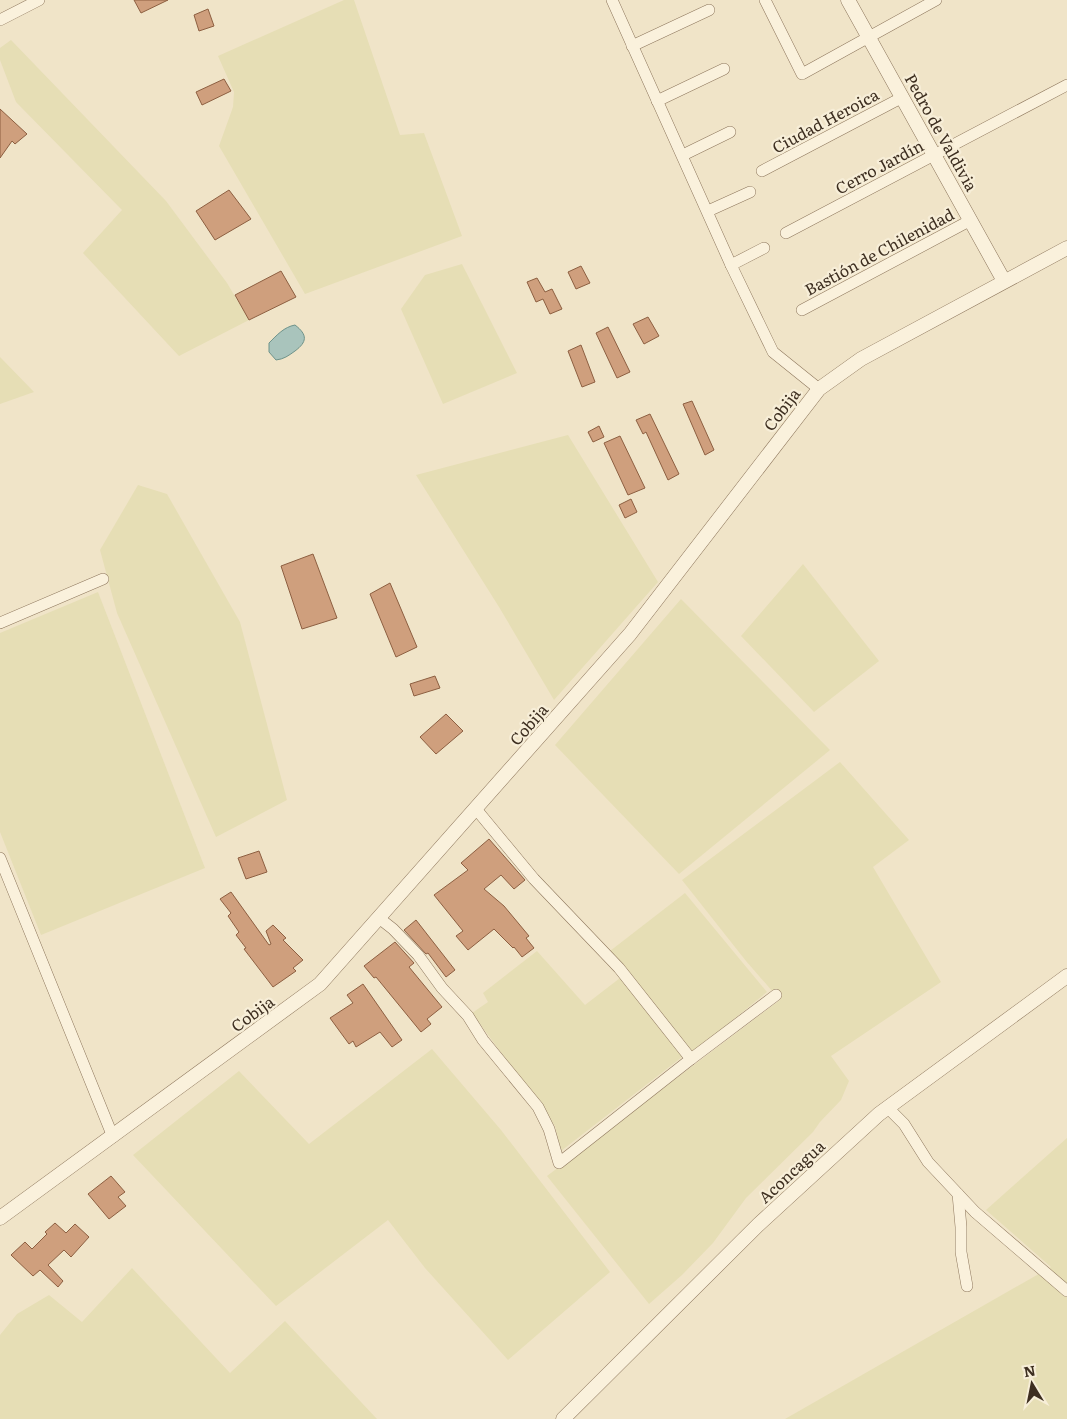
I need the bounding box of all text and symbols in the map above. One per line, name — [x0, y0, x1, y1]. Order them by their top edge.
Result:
street label: Pedro de Valdivia — [900, 69, 985, 196]
street label: Ciudad Heroica — [767, 82, 883, 158]
street label: Cerro Jardín — [831, 133, 928, 199]
street label: Bastión de Chilenidad — [800, 201, 958, 301]
street label: Cobija — [757, 382, 805, 436]
street label: Cobija — [503, 698, 553, 750]
street label: Cobija — [225, 989, 279, 1037]
street label: Aconcagua — [752, 1133, 830, 1208]
north arrow — [1007, 1359, 1057, 1409]
text: N — [1022, 1359, 1037, 1381]

